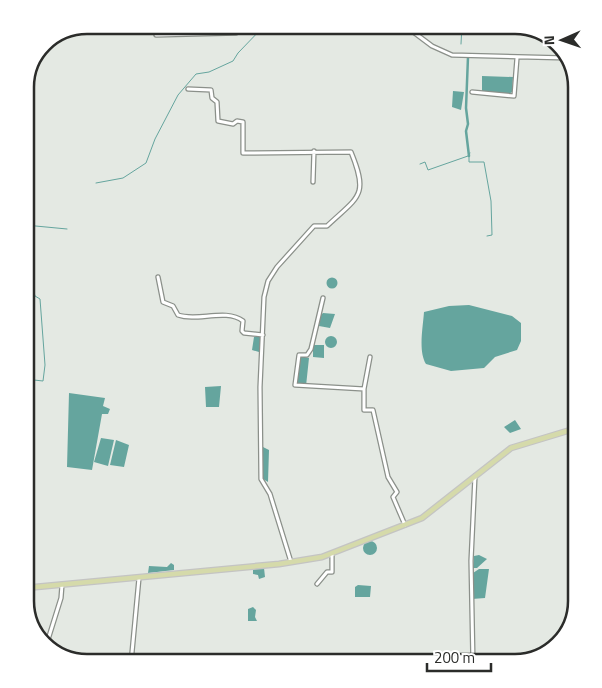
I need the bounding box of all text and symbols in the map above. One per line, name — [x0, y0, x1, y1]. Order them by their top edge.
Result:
north arrow — [537, 15, 587, 65]
text: N — [538, 35, 559, 46]
scale bar — [427, 640, 491, 672]
text: 200 m — [434, 646, 475, 669]

